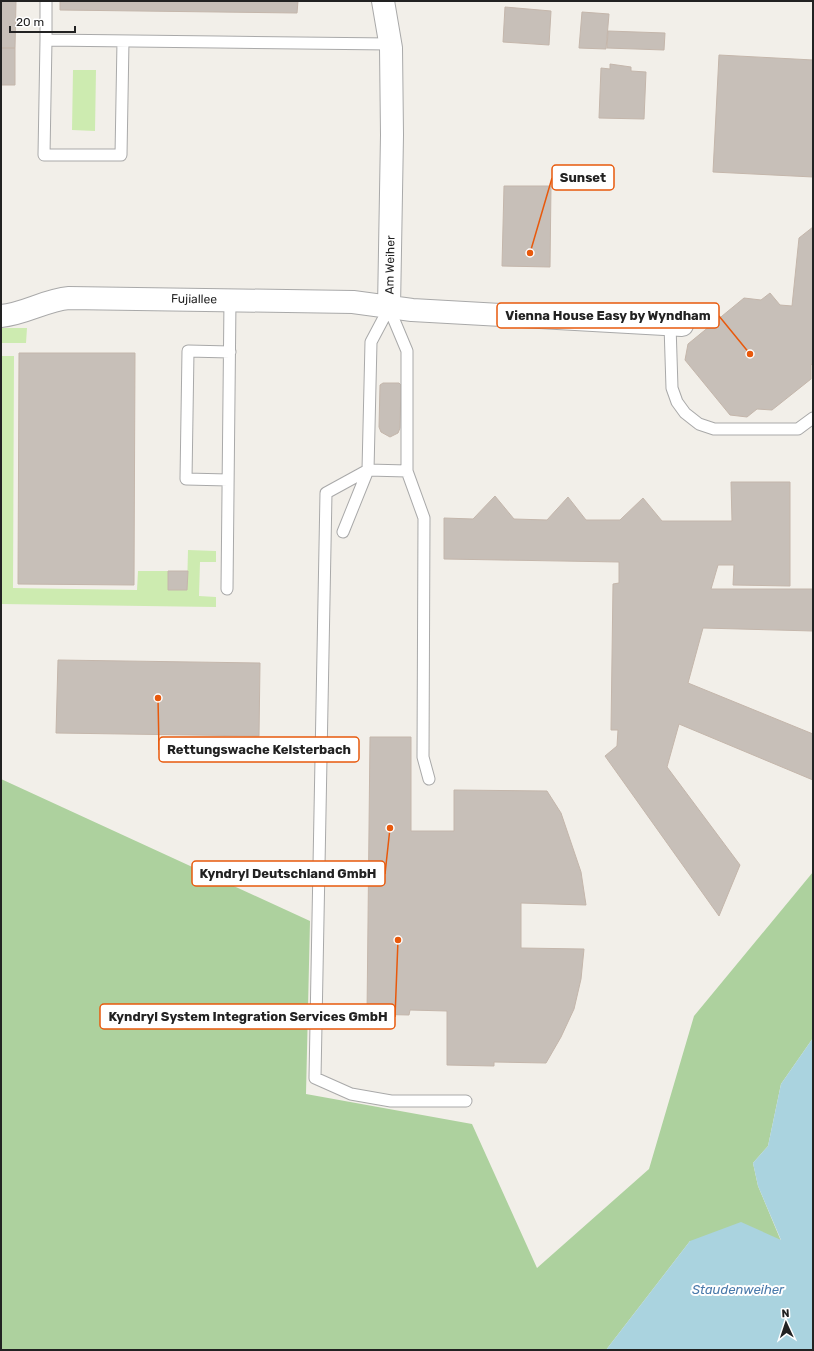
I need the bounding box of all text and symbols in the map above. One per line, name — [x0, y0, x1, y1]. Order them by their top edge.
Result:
scale bar — [10, 8, 75, 34]
text: 20 m — [16, 15, 44, 29]
callout: Sunset — [552, 165, 614, 190]
text: Sunset — [560, 170, 606, 185]
street label: Am Weiher — [382, 235, 398, 295]
street label: Fujiallee — [171, 292, 217, 306]
callout: Vienna House Easy by Wyndham — [497, 303, 719, 328]
text: Vienna House Easy by Wyndham — [505, 308, 711, 323]
callout: Rettungswache Kelsterbach — [159, 737, 359, 762]
text: Rettungswache Kelsterbach — [167, 742, 351, 757]
callout: Kyndryl Deutschland GmbH — [192, 861, 385, 886]
text: Kyndryl Deutschland GmbH — [199, 866, 377, 881]
callout: Kyndryl System Integration Services GmbH — [100, 1004, 395, 1029]
text: Kyndryl System Integration Services GmbH — [108, 1009, 388, 1024]
water label: Staudenweiher — [692, 1282, 785, 1297]
north arrow — [766, 1303, 806, 1343]
text: N — [781, 1307, 790, 1320]

